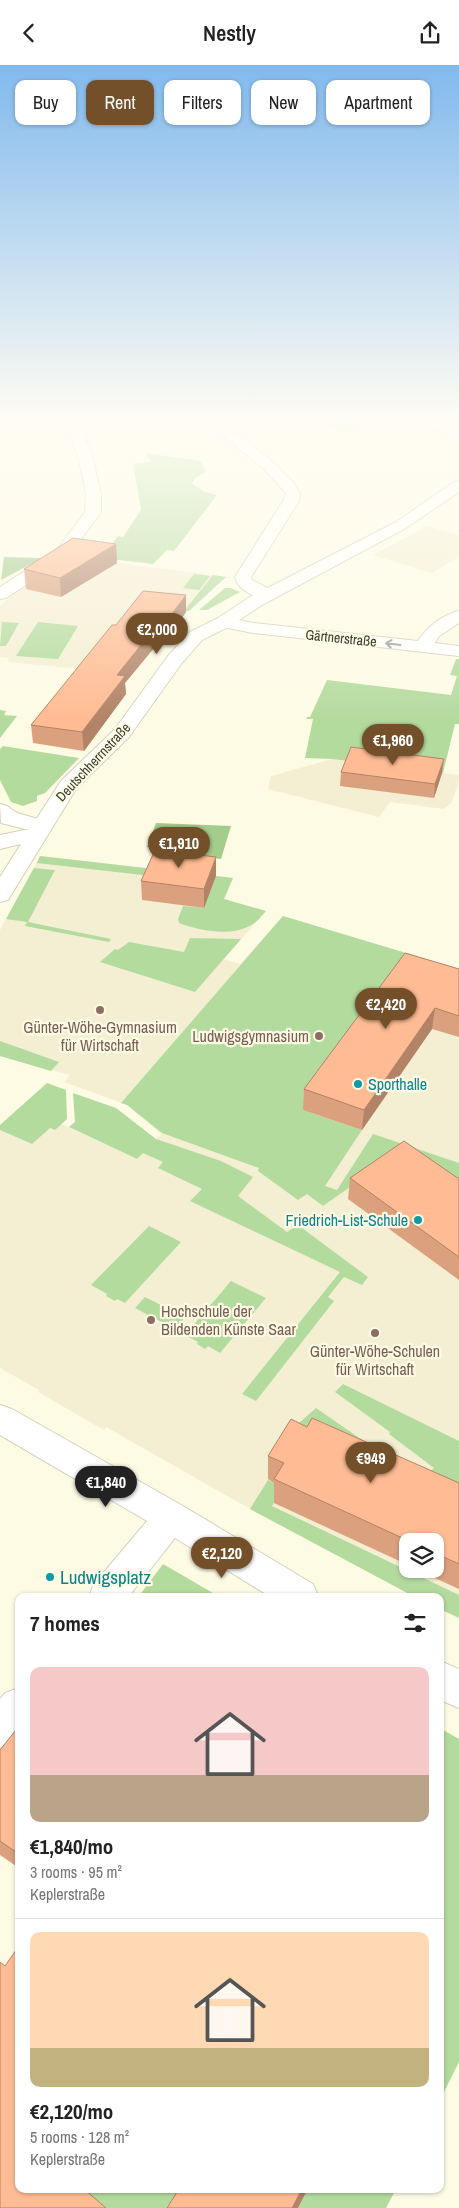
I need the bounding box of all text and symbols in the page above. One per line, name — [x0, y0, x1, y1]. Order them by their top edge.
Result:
text: Nestly — [203, 18, 256, 48]
icon: back — [15, 19, 43, 47]
icon: share — [416, 19, 444, 47]
chip: Buy — [15, 80, 76, 125]
chip: Rent — [86, 80, 154, 125]
chip: Filters — [164, 80, 241, 125]
chip: New — [251, 80, 316, 125]
chip: Apartment — [326, 80, 430, 125]
pin: €2,000 — [116, 613, 198, 655]
text: €2,000 — [137, 618, 177, 640]
street label: Gärtnerstraße — [305, 625, 377, 651]
one-way arrow — [385, 639, 401, 649]
street label: Deutschherrnstraße — [52, 719, 134, 805]
pin: €1,960 — [352, 723, 434, 766]
text: €1,960 — [373, 729, 413, 751]
pin: €1,910 — [138, 827, 220, 869]
text: €1,910 — [159, 832, 199, 854]
pin: €2,420 — [345, 987, 427, 1030]
text: €2,420 — [366, 993, 406, 1015]
marker: Günter-Wöhe-Gymnasium für Wirtschaft — [94, 1004, 106, 1016]
place label: Günter-Wöhe-Gymnasium für Wirtschaft — [23, 1016, 177, 1056]
place label: Ludwigsgymnasium — [192, 1025, 309, 1047]
marker: Ludwigsgymnasium — [313, 1030, 325, 1042]
place label: Sporthalle — [368, 1073, 427, 1095]
marker: Sporthalle — [352, 1078, 364, 1090]
place label: Friedrich-List-Schule — [286, 1209, 408, 1231]
marker: Friedrich-List-Schule — [412, 1214, 424, 1226]
place label: Hochschule der Bildenden Künste Saar — [161, 1300, 297, 1340]
marker: Hochschule der Bildenden Künste Saar — [145, 1314, 157, 1326]
marker: Günter-Wöhe-Schulen für Wirtschaft — [369, 1327, 381, 1339]
place label: Günter-Wöhe-Schulen für Wirtschaft — [310, 1340, 440, 1380]
pin: €949 — [341, 1441, 401, 1484]
text: €949 — [356, 1447, 386, 1469]
pin: €1,840 — [65, 1465, 147, 1508]
text: €1,840 — [86, 1471, 126, 1493]
map controls — [399, 1533, 444, 1578]
button: layers — [399, 1533, 444, 1578]
pin: €2,120 — [181, 1537, 263, 1579]
text: €2,120 — [202, 1542, 242, 1564]
place label: Ludwigsplatz — [60, 1564, 151, 1590]
marker: Ludwigsplatz — [44, 1571, 56, 1583]
text: 7 homes — [30, 1609, 100, 1638]
icon: filters — [401, 1609, 429, 1637]
icon: home — [185, 1699, 275, 1789]
text: €1,840/mo — [30, 1832, 113, 1861]
text: 3 rooms · 95 m² — [30, 1861, 122, 1883]
text: Keplerstraße — [30, 1883, 105, 1905]
icon: home — [185, 1965, 275, 2055]
text: €2,120/mo — [30, 2097, 113, 2126]
text: 5 rooms · 128 m² — [30, 2126, 129, 2148]
text: Keplerstraße — [30, 2148, 105, 2170]

